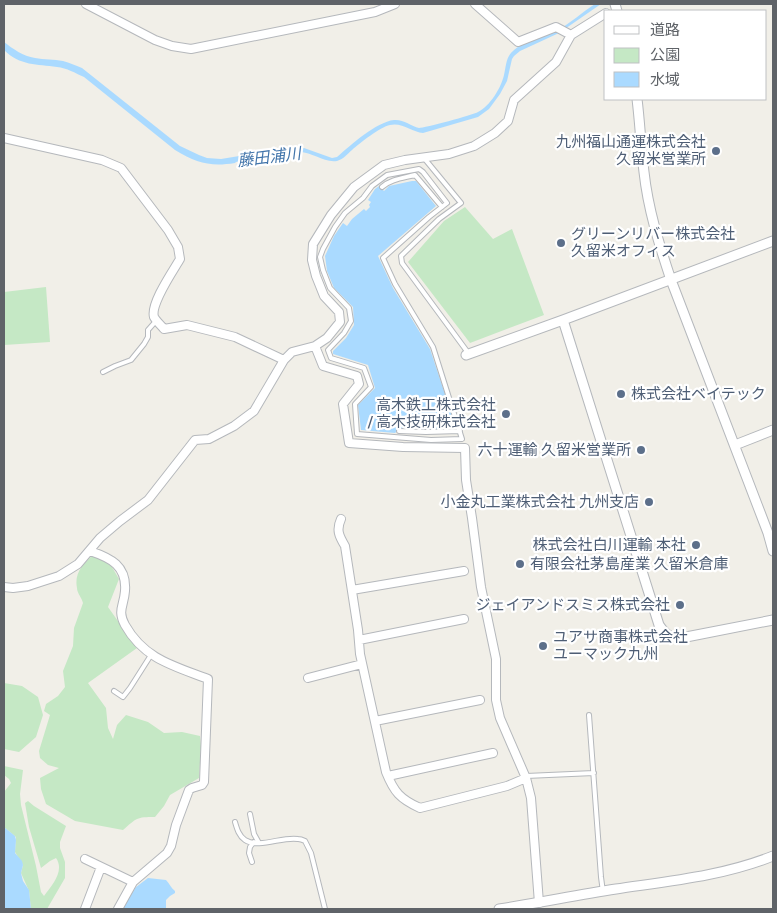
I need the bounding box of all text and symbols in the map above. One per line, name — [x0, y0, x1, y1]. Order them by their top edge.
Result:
legend — [604, 10, 767, 100]
text: 道路 — [650, 21, 680, 39]
text: 公園 — [650, 46, 680, 64]
text: 水域 — [650, 71, 680, 89]
place label: 九州福山通運株式会社 久留米営業所 — [556, 133, 706, 168]
water label: 藤田浦川 — [236, 143, 304, 170]
marker: 九州福山通運株式会社 久留米営業所 — [710, 145, 722, 157]
place label: グリーンリバー株式会社 久留米オフィス — [571, 225, 735, 260]
marker: グリーンリバー株式会社 久留米オフィス — [555, 237, 567, 249]
place label: 株式会社ベイテック — [631, 385, 766, 403]
marker: 株式会社ベイテック — [615, 388, 627, 400]
place label: 高木鉄工株式会社 / 高木技研株式会社 — [367, 396, 496, 431]
marker: 高木鉄工株式会社 / 高木技研株式会社 — [500, 408, 512, 420]
place label: 六十運輸 久留米営業所 — [478, 441, 631, 459]
marker: 六十運輸 久留米営業所 — [635, 444, 647, 456]
place label: 小金丸工業株式会社 九州支店 — [441, 493, 639, 511]
marker: 小金丸工業株式会社 九州支店 — [643, 496, 655, 508]
place label: 株式会社白川運輸 本社 — [533, 536, 686, 554]
marker: 株式会社白川運輸 本社 — [690, 539, 702, 551]
place label: 有限会社茅島産業 久留米倉庫 — [530, 555, 728, 573]
marker: 有限会社茅島産業 久留米倉庫 — [514, 558, 526, 570]
place label: ジェイアンドスミス株式会社 — [476, 596, 670, 614]
marker: ジェイアンドスミス株式会社 — [674, 599, 686, 611]
place label: ユアサ商事株式会社 ユーマック九州 — [553, 628, 688, 663]
marker: ユアサ商事株式会社 ユーマック九州 — [537, 640, 549, 652]

